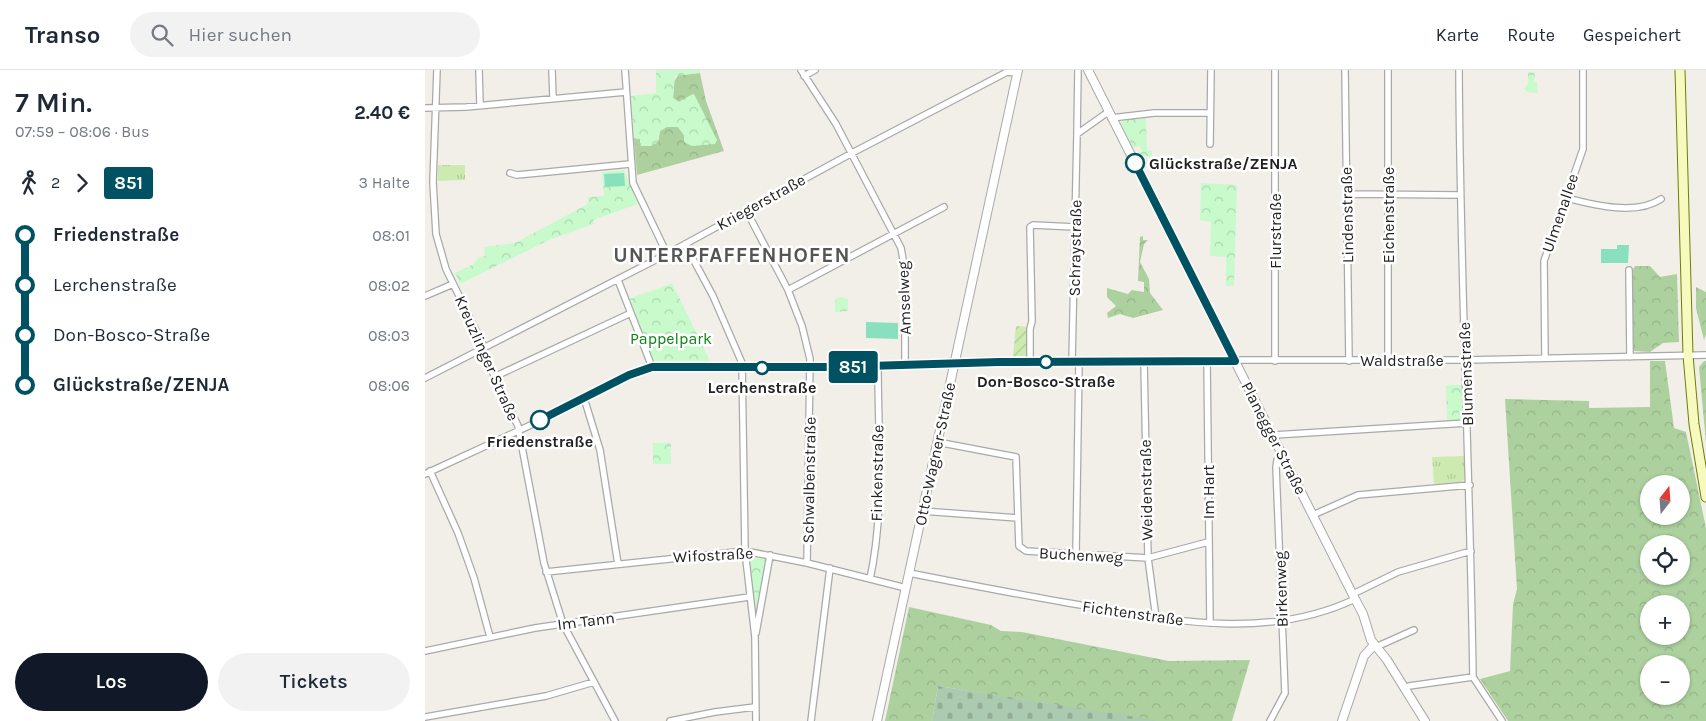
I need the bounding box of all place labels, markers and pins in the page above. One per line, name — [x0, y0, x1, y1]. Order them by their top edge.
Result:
marker: Glückstraße/ZENJA — [1125, 153, 1145, 173]
place label: Glückstraße/ZENJA — [1149, 154, 1297, 173]
marker: Don-Bosco-Straße — [1039, 355, 1053, 369]
marker: Lerchenstraße — [755, 361, 769, 375]
place label: Don-Bosco-Straße — [977, 372, 1115, 391]
place label: Lerchenstraße — [708, 378, 816, 397]
marker: Friedenstraße — [530, 410, 550, 430]
place label: Friedenstraße — [487, 432, 593, 451]

